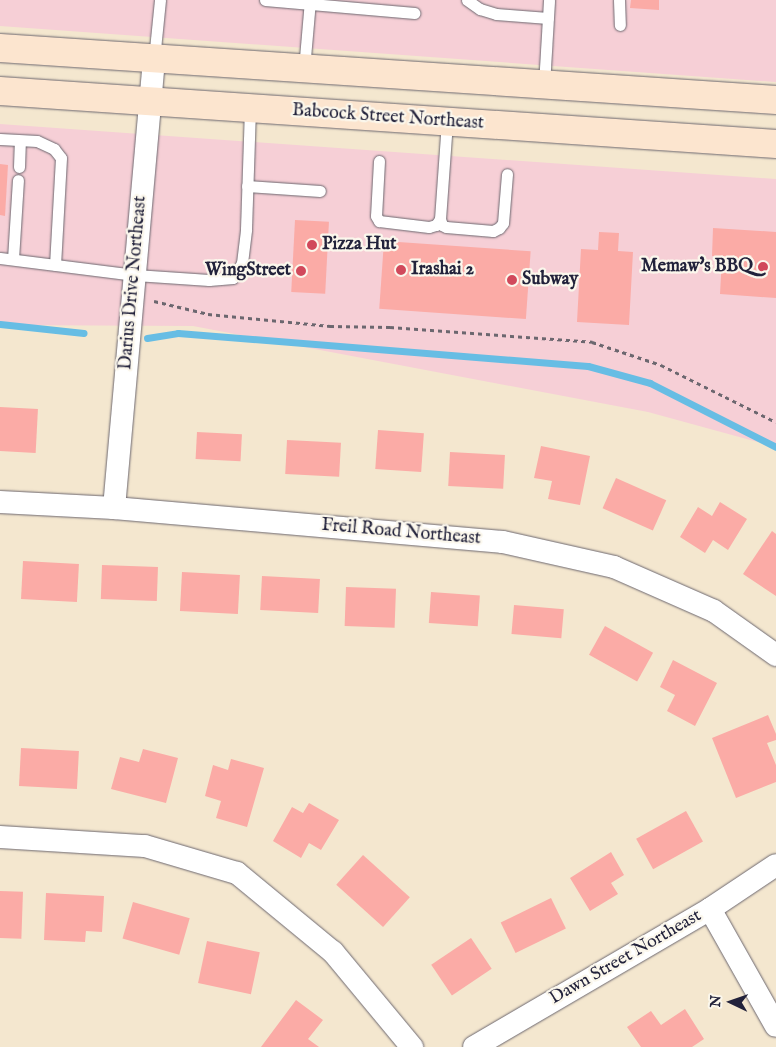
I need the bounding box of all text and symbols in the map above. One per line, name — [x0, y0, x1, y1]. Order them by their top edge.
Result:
street label: Babcock Street Northeast — [291, 101, 485, 135]
street label: Darius Drive Northeast — [116, 195, 152, 371]
place label: Pizza Hut — [322, 234, 396, 256]
marker: Pizza Hut — [306, 239, 318, 251]
place label: Memaw's BBQ — [641, 256, 753, 278]
place label: Irashai 2 — [411, 259, 474, 281]
place label: WingStreet — [205, 260, 291, 282]
marker: Memaw's BBQ — [757, 261, 769, 273]
marker: Irashai 2 — [395, 264, 407, 276]
marker: WingStreet — [295, 265, 307, 277]
place label: Subway — [522, 269, 578, 291]
marker: Subway — [506, 274, 518, 286]
street label: Freil Road Northeast — [320, 515, 482, 551]
street label: Dawn Street Northeast — [546, 906, 706, 1010]
north arrow — [706, 977, 756, 1027]
text: N — [707, 995, 725, 1008]

